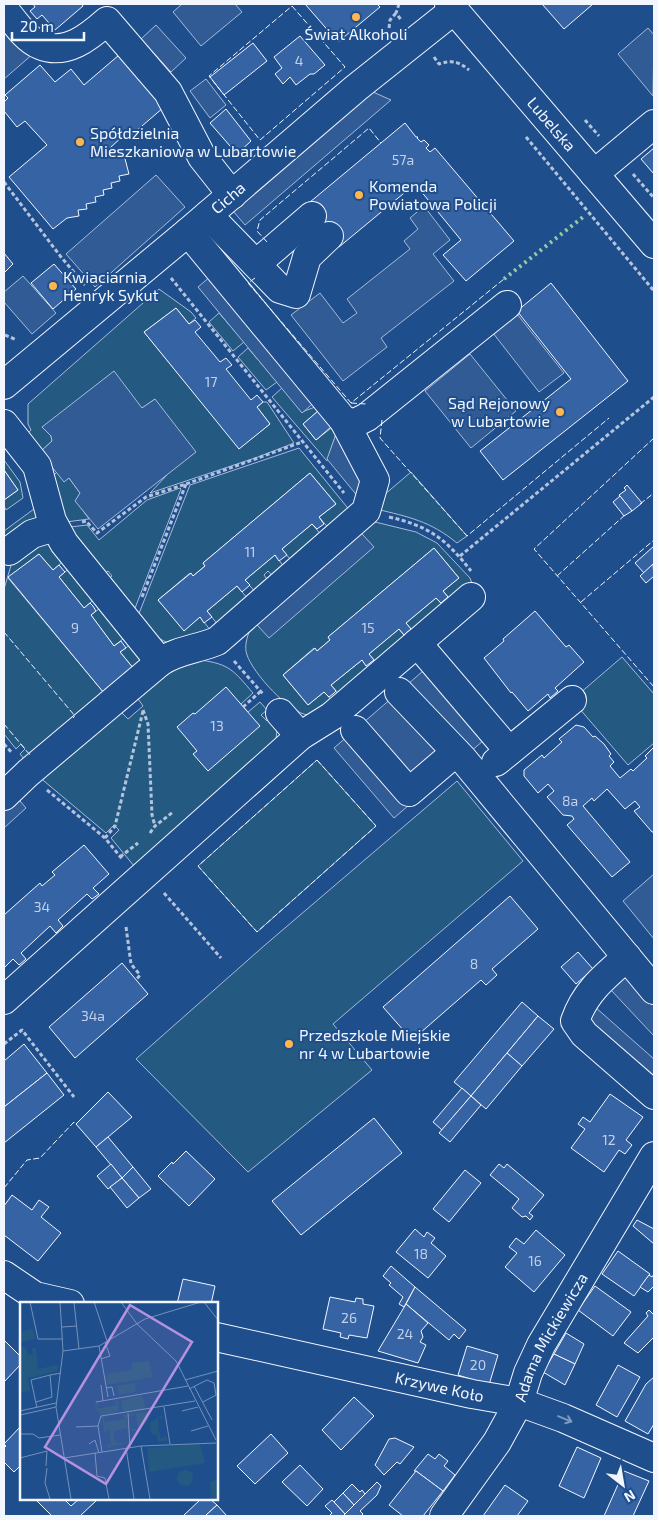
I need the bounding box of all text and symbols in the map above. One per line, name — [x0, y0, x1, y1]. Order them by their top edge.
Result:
scale bar — [12, 10, 85, 42]
marker: Świat Alkoholi — [350, 11, 362, 23]
text: 20 m — [20, 17, 54, 35]
place label: Świat Alkoholi — [305, 24, 407, 43]
house number: 4 — [295, 52, 303, 69]
street label: Lubelska — [524, 93, 580, 155]
place label: Spółdzielnia Mieszkaniowa w Lubartowie — [90, 123, 296, 160]
marker: Spółdzielnia Mieszkaniowa w Lubartowie — [74, 136, 86, 148]
house number: 57a — [392, 151, 414, 168]
place label: Komenda Powiatowa Policji — [369, 176, 497, 214]
street label: Cicha — [207, 177, 249, 217]
marker: Komenda Powiatowa Policji — [353, 189, 365, 201]
place label: Kwiaciarnia Henryk Sykut — [63, 267, 159, 304]
marker: Kwiaciarnia Henryk Sykut — [47, 280, 59, 292]
house number: 17 — [205, 373, 217, 390]
place label: Sąd Rejonowy w Lubartowie — [448, 393, 551, 430]
marker: Sąd Rejonowy w Lubartowie — [554, 406, 566, 418]
house number: 11 — [244, 543, 256, 560]
house number: 9 — [71, 619, 79, 636]
house number: 15 — [361, 619, 375, 636]
house number: 13 — [210, 717, 224, 734]
house number: 8a — [562, 792, 578, 809]
house number: 34 — [34, 898, 50, 915]
house number: 8 — [470, 955, 478, 972]
house number: 34a — [81, 1007, 105, 1024]
place label: Przedszkole Miejskie nr 4 w Lubartowie — [299, 1025, 450, 1062]
marker: Przedszkole Miejskie nr 4 w Lubartowie — [283, 1038, 295, 1050]
house number: 12 — [602, 1131, 616, 1148]
house number: 18 — [414, 1245, 428, 1262]
house number: 16 — [528, 1252, 542, 1269]
street label: Adama Mickiewicza — [510, 1269, 591, 1404]
inset map — [20, 1302, 218, 1500]
house number: 26 — [341, 1309, 357, 1326]
house number: 24 — [397, 1325, 413, 1342]
house number: 20 — [470, 1356, 486, 1373]
street label: Krzywe Koło — [393, 1367, 486, 1405]
one-way arrow — [557, 1415, 572, 1424]
north arrow — [598, 1460, 648, 1510]
text: N — [621, 1487, 639, 1506]

